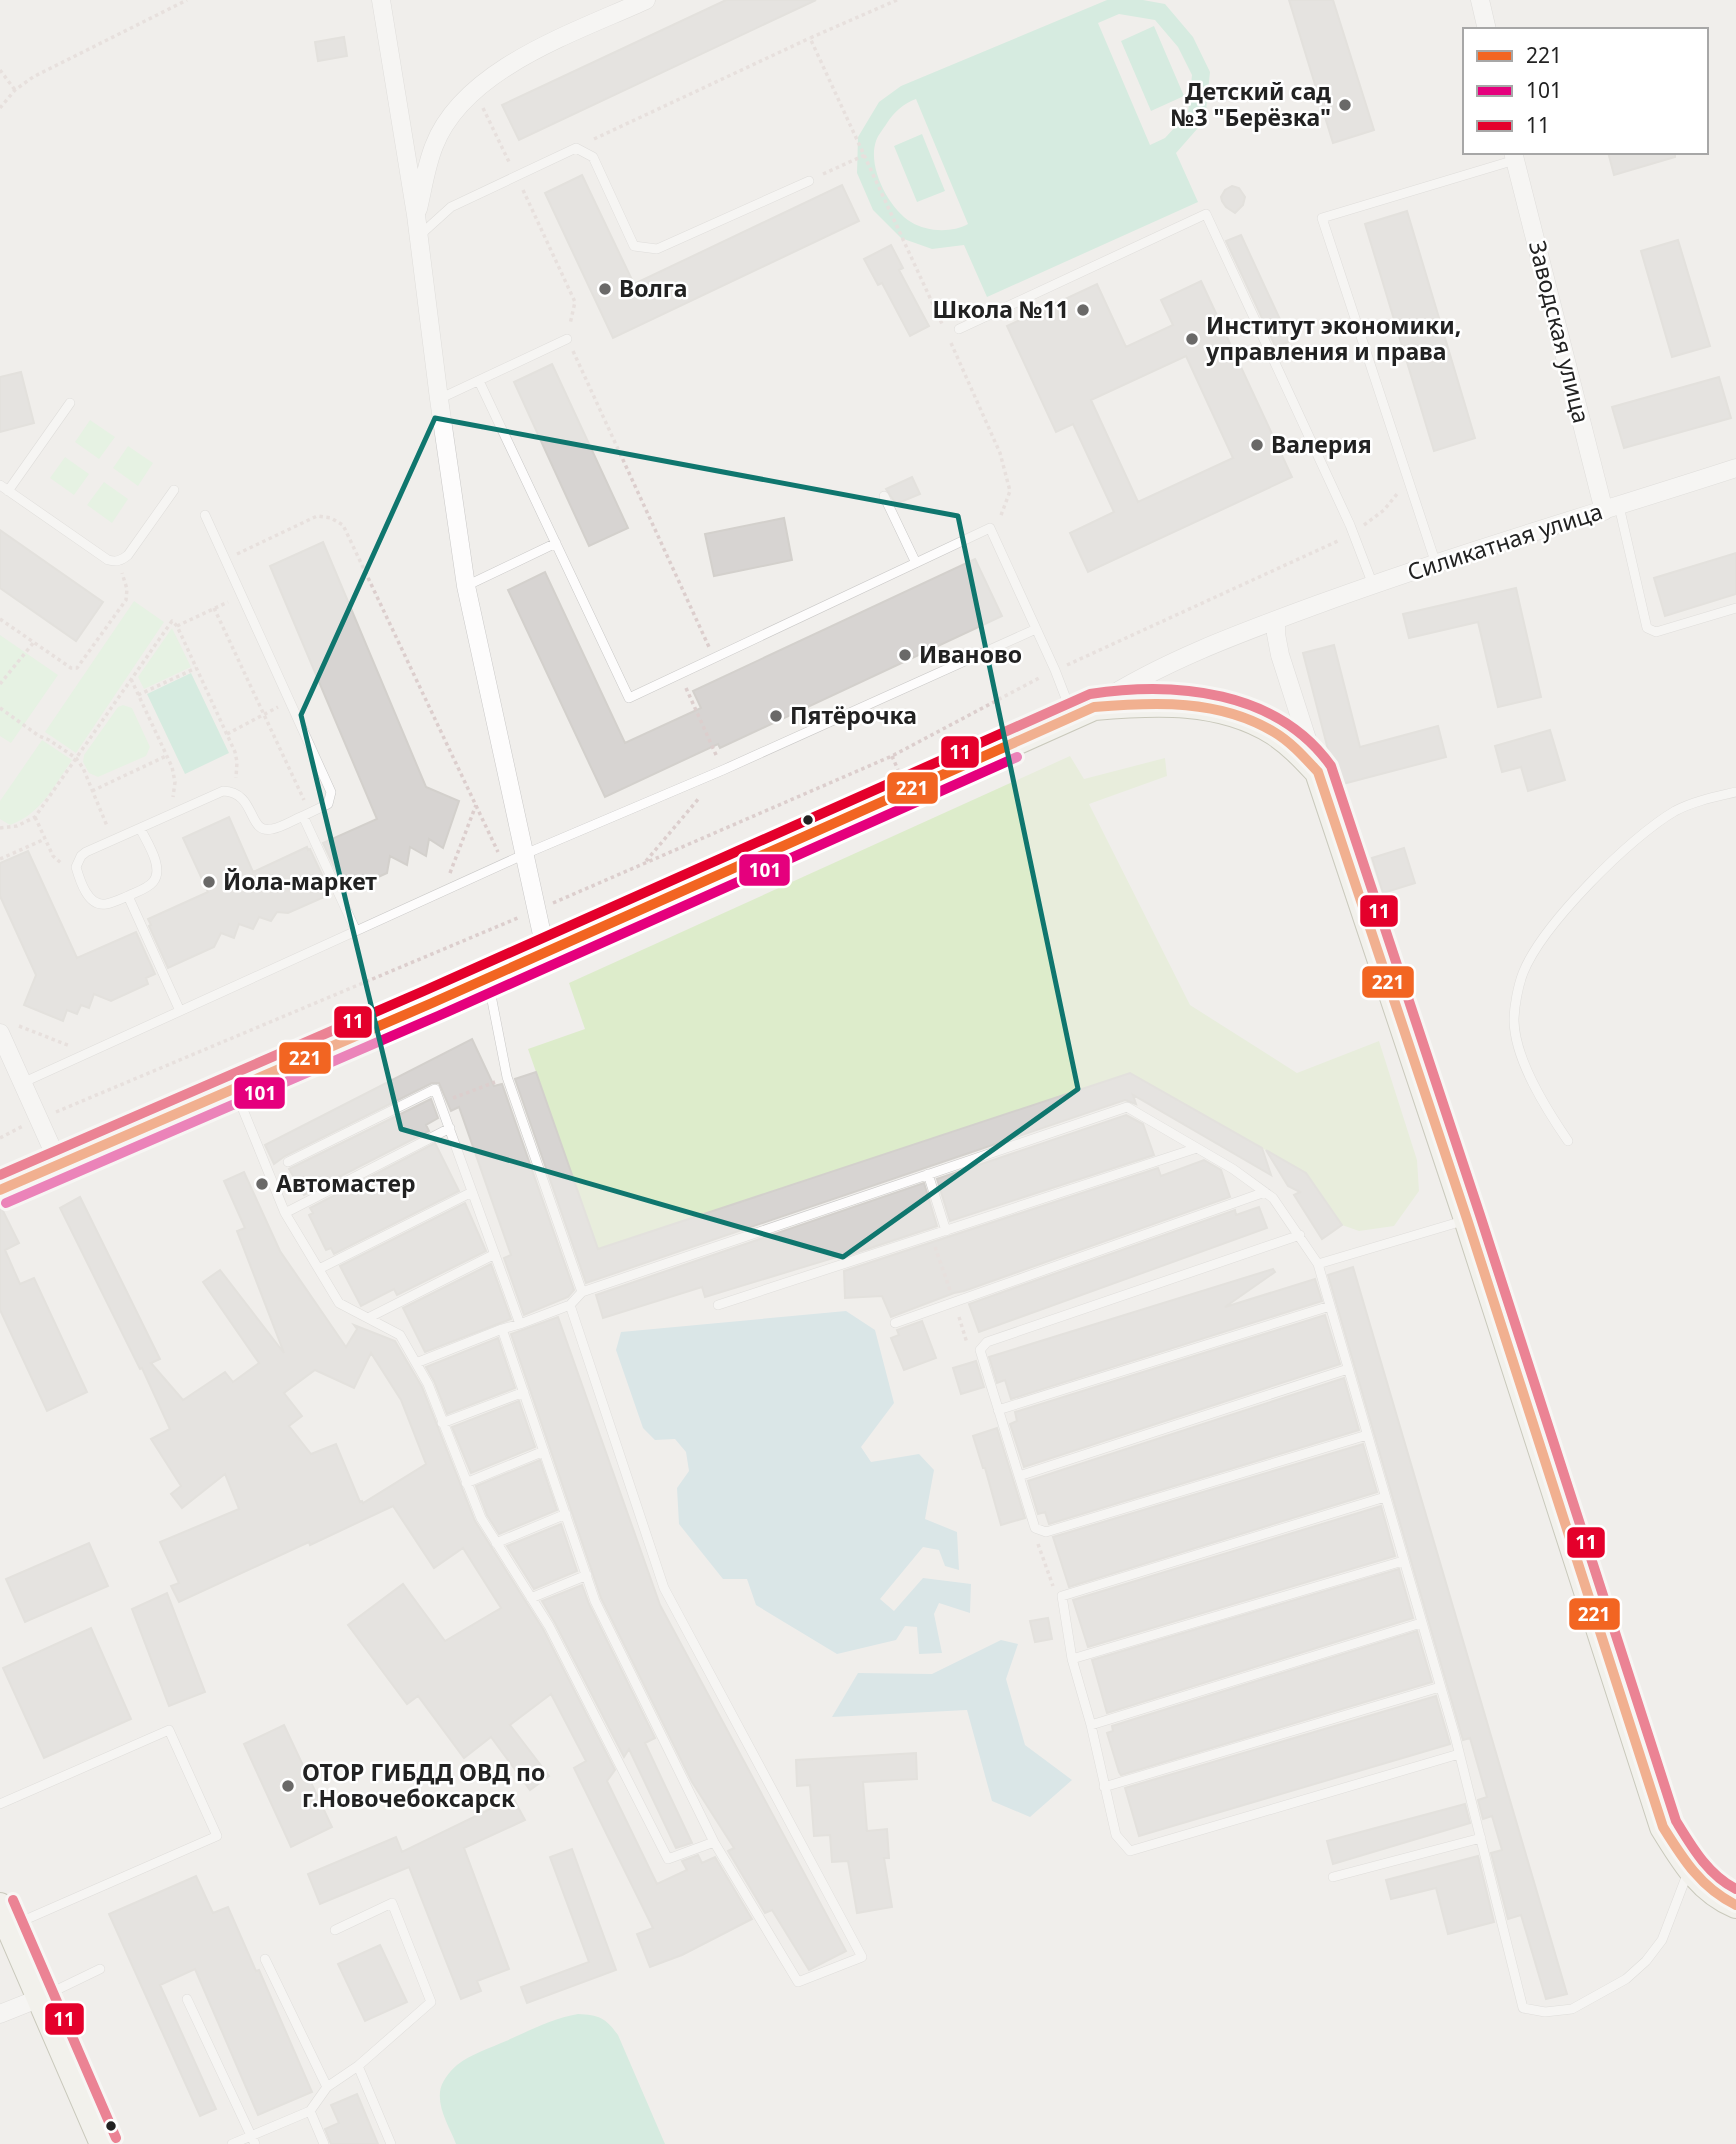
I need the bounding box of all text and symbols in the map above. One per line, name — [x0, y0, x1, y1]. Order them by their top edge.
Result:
legend — [1463, 28, 1708, 154]
text: 221 — [1526, 41, 1562, 69]
place label: Детский сад №3 "Берёзка" — [1171, 75, 1331, 133]
text: 101 — [1526, 76, 1562, 104]
marker: Детский сад №3 "Берёзка" — [1337, 97, 1353, 113]
text: 11 — [1526, 111, 1550, 139]
street label: Заводская улица — [1522, 237, 1598, 426]
place label: Волга — [619, 272, 687, 304]
marker: Волга — [597, 281, 613, 297]
place label: Школа №11 — [932, 293, 1069, 325]
marker: Школа №11 — [1075, 302, 1091, 318]
place label: Институт экономики, управления и права — [1205, 309, 1461, 367]
marker: Институт экономики, управления и права — [1184, 331, 1200, 347]
place label: Валерия — [1271, 428, 1372, 460]
marker: Валерия — [1249, 437, 1265, 453]
street label: Силикатная улица — [1403, 494, 1606, 588]
place label: Иваново — [919, 638, 1022, 670]
marker: Иваново — [897, 647, 913, 663]
place label: Пятёрочка — [790, 699, 917, 731]
marker: Пятёрочка — [768, 708, 784, 724]
line badge: 11 — [940, 735, 980, 769]
text: 11 — [949, 739, 971, 765]
line badge: 221 — [886, 771, 939, 805]
text: 221 — [896, 775, 928, 801]
unlabelled marker — [801, 813, 815, 827]
line badge: 101 — [738, 853, 791, 887]
text: 101 — [749, 857, 781, 883]
place label: Йола-маркет — [223, 865, 377, 897]
marker: Йола-маркет — [201, 874, 217, 890]
line badge: 11 — [1359, 894, 1399, 928]
text: 11 — [1368, 898, 1390, 924]
line badge: 221 — [1361, 965, 1415, 999]
text: 221 — [1372, 969, 1404, 995]
line badge: 11 — [333, 1005, 373, 1039]
text: 11 — [342, 1008, 364, 1034]
line badge: 221 — [278, 1041, 332, 1075]
text: 221 — [289, 1045, 321, 1071]
line badge: 101 — [233, 1076, 286, 1110]
text: 101 — [244, 1080, 276, 1106]
place label: Автомастер — [276, 1167, 416, 1199]
marker: Автомастер — [254, 1176, 270, 1192]
line badge: 11 — [1566, 1526, 1606, 1559]
text: 11 — [1575, 1529, 1597, 1555]
line badge: 221 — [1568, 1597, 1621, 1631]
text: 221 — [1578, 1601, 1610, 1627]
place label: ОТОР ГИБДД ОВД по г.Новочебоксарск — [302, 1756, 545, 1814]
marker: ОТОР ГИБДД ОВД по г.Новочебоксарск — [280, 1778, 296, 1794]
line badge: 11 — [44, 2002, 85, 2036]
text: 11 — [53, 2006, 75, 2032]
unlabelled marker — [104, 2119, 118, 2133]

